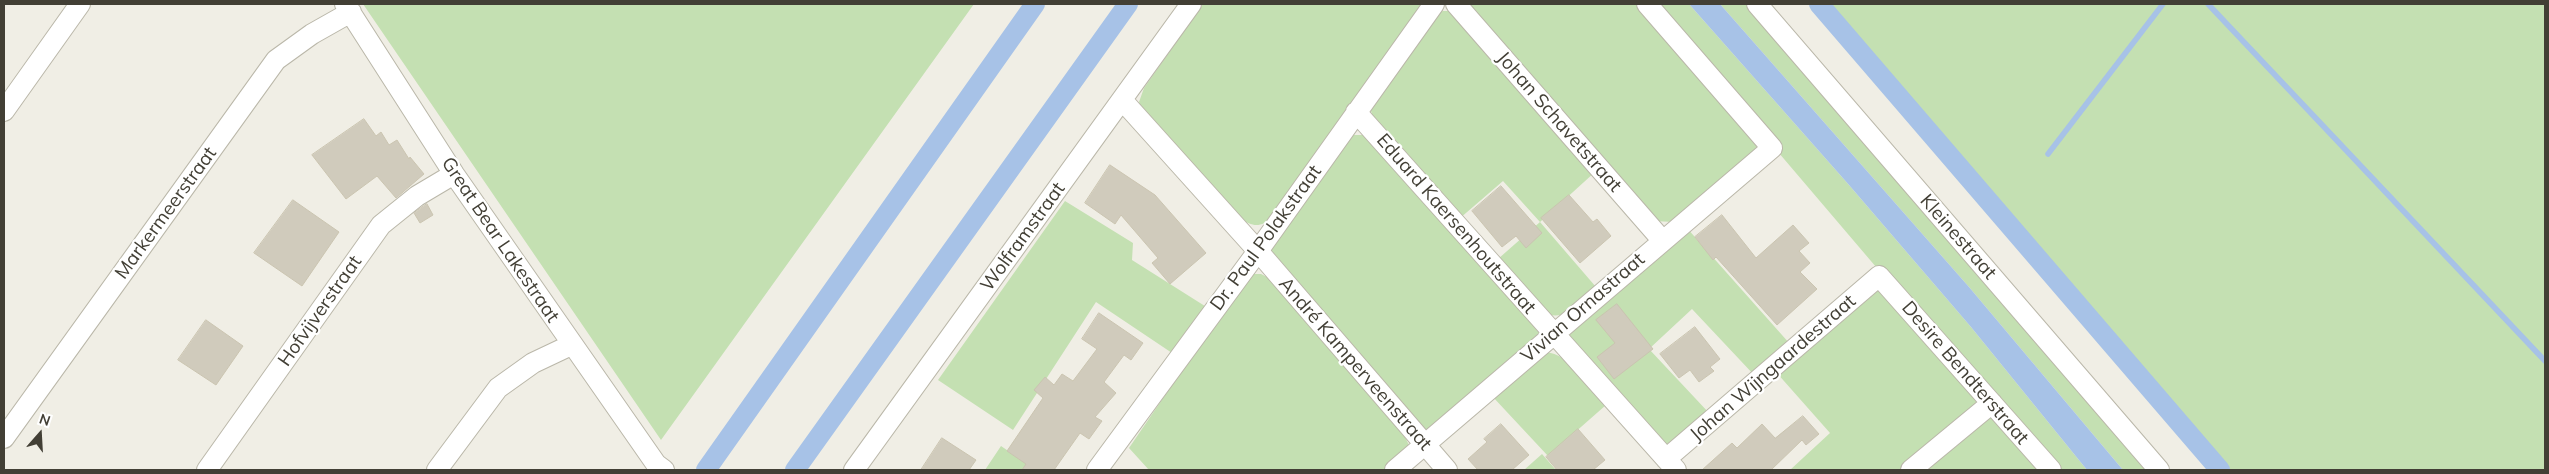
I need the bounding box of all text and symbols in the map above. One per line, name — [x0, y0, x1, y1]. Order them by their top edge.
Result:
street label: Johan Schavetstraat — [1492, 47, 1626, 197]
street label: Eduard Kaersenhoutstraat — [1372, 129, 1540, 319]
street label: Markermeerstraat — [110, 142, 222, 284]
street label: Great Bear Lakestraat — [436, 153, 564, 327]
street label: Dr. Paul Polakstraat — [1206, 161, 1326, 315]
street label: Wolframstraat — [976, 178, 1070, 296]
street label: Kleinestraat — [1915, 190, 2001, 284]
street label: Vivian Ornastraat — [1517, 248, 1649, 368]
street label: Hofvijverstraat — [273, 251, 367, 371]
street label: André Kamperveenstraat — [1274, 273, 1436, 455]
street label: Johan Wijngaardestraat — [1686, 290, 1860, 446]
street label: Desire Bendterstraat — [1897, 297, 2033, 449]
north arrow — [15, 409, 65, 459]
text: N — [37, 410, 53, 430]

